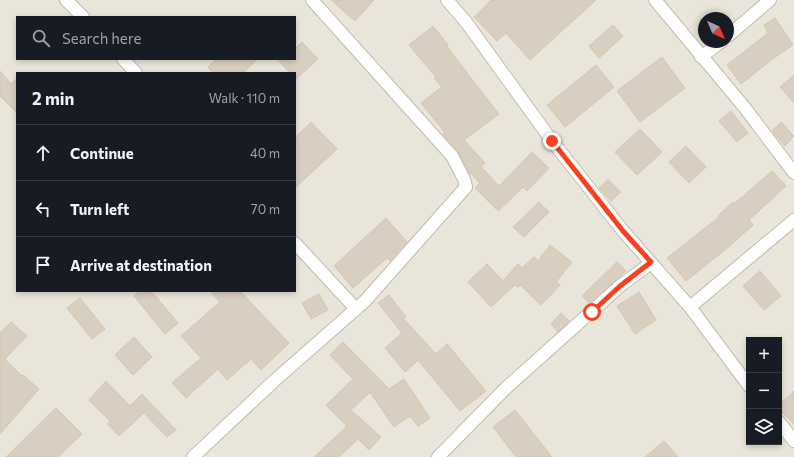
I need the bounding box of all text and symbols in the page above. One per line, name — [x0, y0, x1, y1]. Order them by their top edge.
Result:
north arrow — [698, 12, 734, 48]
search box — [16, 16, 296, 60]
icon: search — [30, 27, 52, 49]
text: Search here — [62, 29, 141, 47]
text: 2 min — [32, 88, 74, 109]
text: Walk · 110 m — [209, 90, 280, 106]
route end — [543, 132, 561, 150]
icon: ahead — [32, 142, 54, 164]
text: Continue — [70, 144, 134, 162]
text: 40 m — [250, 145, 280, 161]
icon: left — [32, 198, 54, 220]
text: Turn left — [70, 200, 129, 218]
text: 70 m — [251, 201, 280, 217]
icon: arrive — [32, 254, 54, 276]
text: Arrive at destination — [70, 256, 212, 274]
route start — [583, 303, 601, 321]
map controls — [746, 337, 782, 445]
button: + — [746, 337, 782, 373]
button: − — [746, 373, 782, 409]
button: layers — [746, 409, 782, 445]

